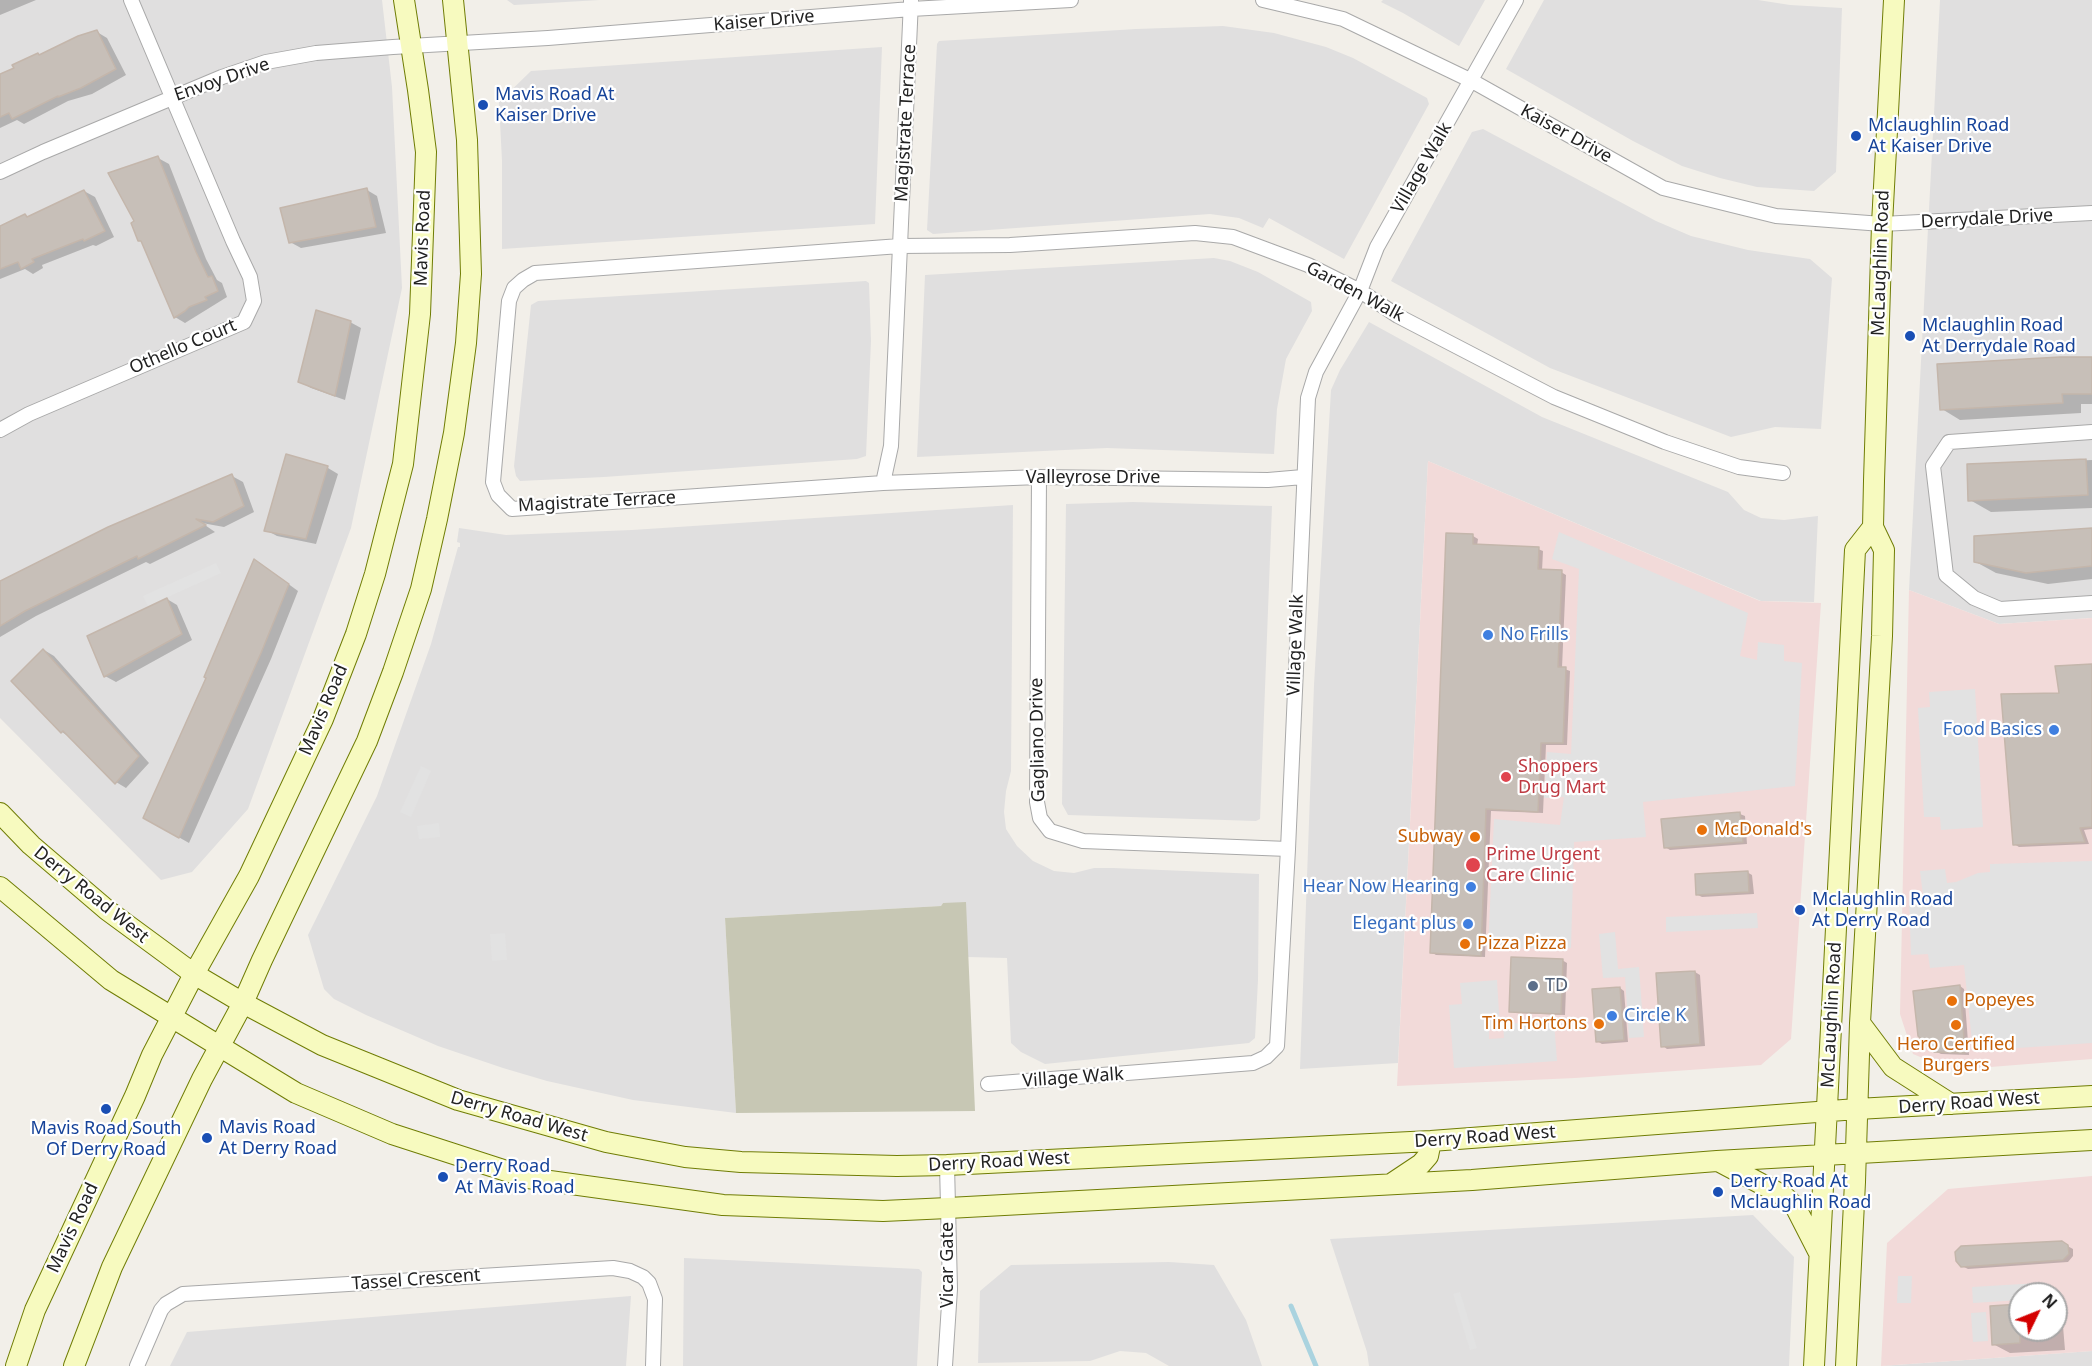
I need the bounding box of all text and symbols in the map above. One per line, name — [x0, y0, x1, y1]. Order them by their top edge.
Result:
street label: Kaiser Drive — [713, 6, 815, 36]
street label: Magistrate Terrace — [891, 44, 921, 202]
street label: Envoy Drive — [172, 54, 272, 106]
place label: Mavis Road At Kaiser Drive — [495, 84, 614, 127]
marker: Mavis Road At Kaiser Drive — [476, 98, 490, 112]
street label: Kaiser Drive — [1516, 100, 1616, 168]
place label: Mclaughlin Road At Kaiser Drive — [1868, 115, 2009, 158]
street label: Village Walk — [1387, 119, 1457, 217]
marker: Mclaughlin Road At Kaiser Drive — [1849, 129, 1863, 143]
street label: Mavis Road — [411, 189, 435, 287]
street label: McLaughlin Road — [1868, 190, 1894, 336]
street label: Derrydale Drive — [1920, 205, 2054, 233]
street label: Garden Walk — [1302, 257, 1408, 327]
street label: Othello Court — [126, 315, 240, 379]
place label: Mclaughlin Road At Derrydale Road — [1922, 315, 2076, 358]
marker: Mclaughlin Road At Derrydale Road — [1903, 329, 1917, 343]
street label: Valleyrose Drive — [1026, 467, 1160, 489]
street label: Magistrate Terrace — [518, 487, 676, 517]
street label: Village Walk — [1283, 594, 1309, 696]
place label: No Frills — [1500, 624, 1569, 646]
marker: No Frills — [1481, 628, 1495, 642]
street label: Mavis Road — [295, 661, 353, 759]
street label: Gagliano Drive — [1026, 677, 1050, 803]
place label: Food Basics — [1943, 719, 2042, 741]
marker: Food Basics — [2047, 723, 2061, 737]
place label: Shoppers Drug Mart — [1518, 756, 1606, 798]
marker: Shoppers Drug Mart — [1499, 770, 1513, 784]
place label: McDonald's — [1714, 819, 1812, 841]
marker: McDonald's — [1695, 823, 1709, 837]
place label: Subway — [1398, 826, 1463, 848]
marker: Subway — [1468, 830, 1482, 844]
street label: Derry Road West — [29, 842, 153, 948]
place label: Prime Urgent Care Clinic — [1486, 844, 1600, 886]
marker: Prime Urgent Care Clinic — [1464, 856, 1482, 874]
place label: Hear Now Hearing — [1302, 876, 1459, 898]
marker: Hear Now Hearing — [1464, 880, 1478, 894]
place label: Mclaughlin Road At Derry Road — [1812, 889, 1953, 932]
marker: Mclaughlin Road At Derry Road — [1793, 903, 1807, 917]
place label: Elegant plus — [1352, 913, 1456, 935]
marker: Elegant plus — [1461, 917, 1475, 931]
place label: Pizza Pizza — [1477, 933, 1567, 955]
marker: Pizza Pizza — [1458, 937, 1472, 951]
street label: McLaughlin Road — [1817, 941, 1847, 1089]
place label: TD — [1545, 975, 1568, 997]
marker: TD — [1526, 979, 1540, 993]
place label: Popeyes — [1964, 990, 2035, 1012]
marker: Popeyes — [1945, 994, 1959, 1008]
place label: Circle K — [1624, 1005, 1686, 1027]
marker: Circle K — [1605, 1009, 1619, 1023]
place label: Tim Hortons — [1482, 1013, 1587, 1035]
marker: Tim Hortons — [1592, 1017, 1606, 1031]
marker: Hero Certified Burgers — [1949, 1018, 1963, 1032]
place label: Hero Certified Burgers — [1897, 1034, 2015, 1076]
street label: Village Walk — [1022, 1064, 1124, 1092]
street label: Derry Road West — [448, 1087, 590, 1147]
street label: Derry Road West — [1898, 1087, 2040, 1119]
marker: Mavis Road South Of Derry Road — [99, 1102, 113, 1116]
place label: Mavis Road At Derry Road — [219, 1117, 337, 1160]
place label: Mavis Road South Of Derry Road — [31, 1118, 181, 1160]
street label: Derry Road West — [1414, 1121, 1556, 1153]
marker: Mavis Road At Derry Road — [200, 1131, 214, 1145]
street label: Derry Road West — [928, 1148, 1070, 1176]
place label: Derry Road At Mavis Road — [455, 1156, 574, 1198]
marker: Derry Road At Mavis Road — [436, 1170, 450, 1184]
place label: Derry Road At Mclaughlin Road — [1730, 1171, 1871, 1214]
street label: Mavis Road — [43, 1180, 103, 1276]
marker: Derry Road At Mclaughlin Road — [1711, 1185, 1725, 1199]
street label: Vicar Gate — [937, 1222, 959, 1308]
street label: Tassel Crescent — [351, 1265, 481, 1295]
north arrow — [2008, 1282, 2068, 1342]
text: N — [2037, 1289, 2062, 1313]

